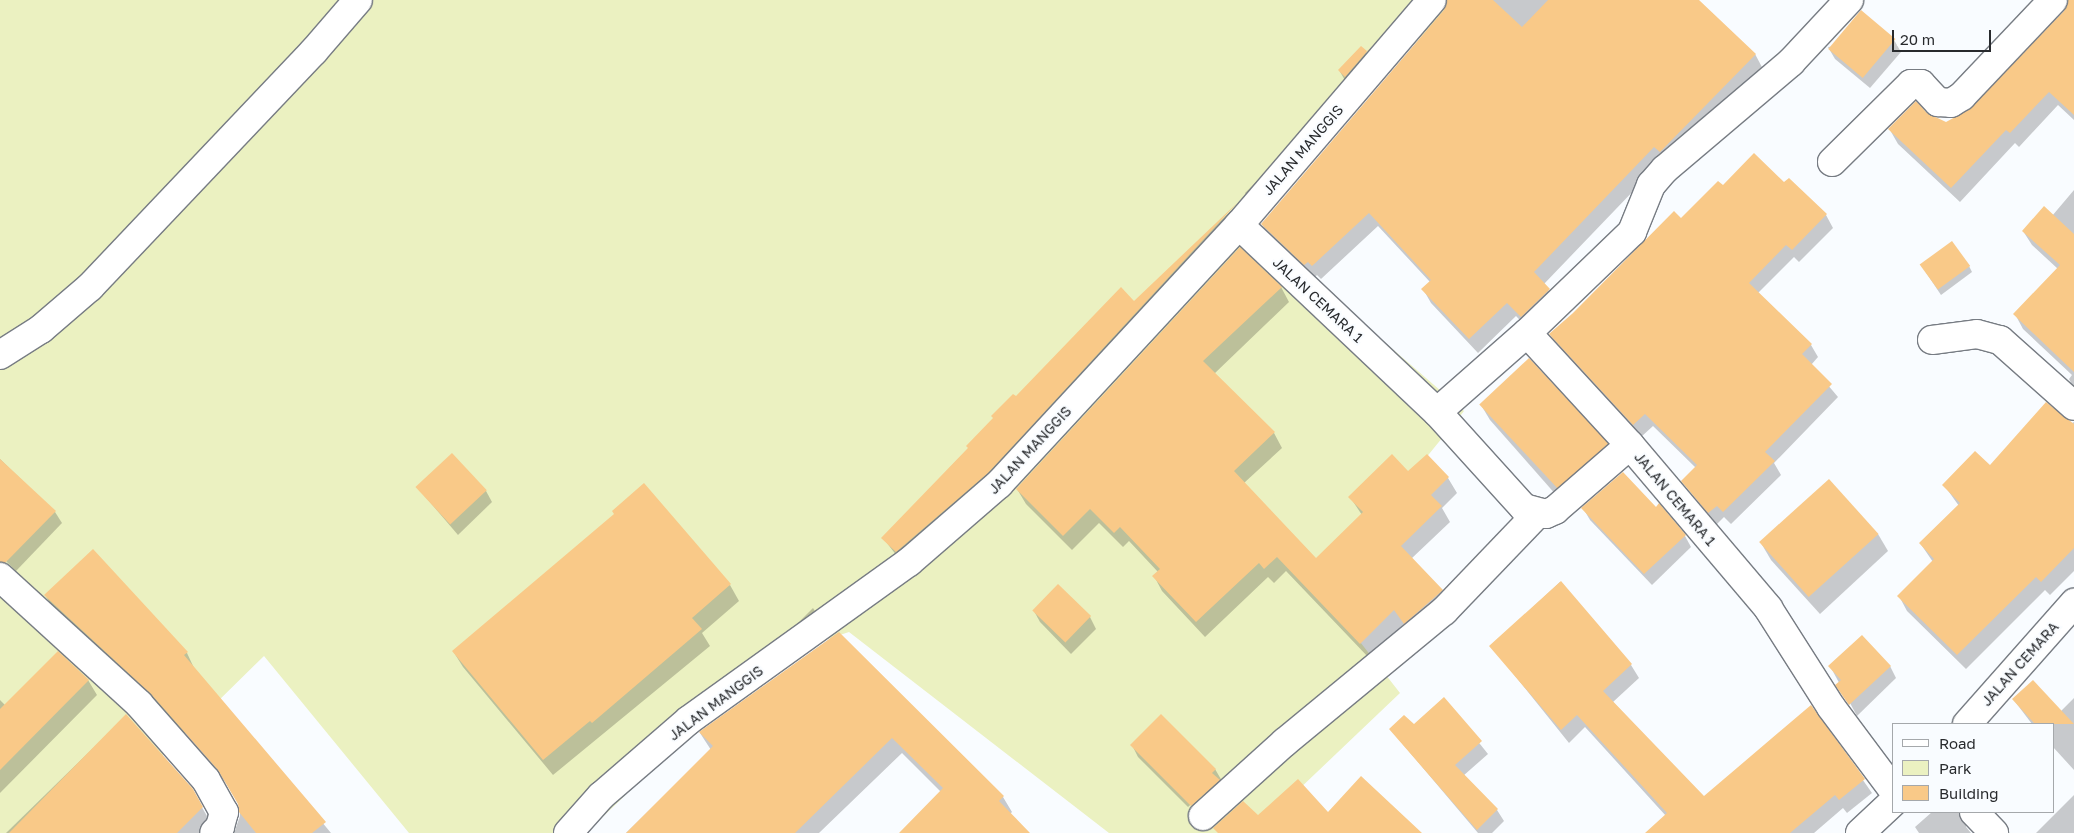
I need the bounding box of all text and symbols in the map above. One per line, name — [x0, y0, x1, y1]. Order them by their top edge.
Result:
scale bar — [1894, 20, 1993, 52]
text: 20 m — [1900, 30, 1935, 48]
street label: JALAN MANGGIS — [1259, 102, 1347, 198]
street label: JALAN CEMARA 1 — [1269, 254, 1367, 346]
street label: JALAN MANGGIS — [985, 403, 1075, 497]
street label: JALAN CEMARA 1 — [1631, 449, 1719, 549]
street label: JALAN CEMARA — [1978, 619, 2062, 709]
street label: JALAN MANGGIS — [666, 662, 766, 744]
legend — [1892, 723, 2054, 813]
text: Road — [1939, 734, 1976, 752]
text: Park — [1939, 759, 1971, 777]
text: Building — [1939, 784, 1999, 802]

